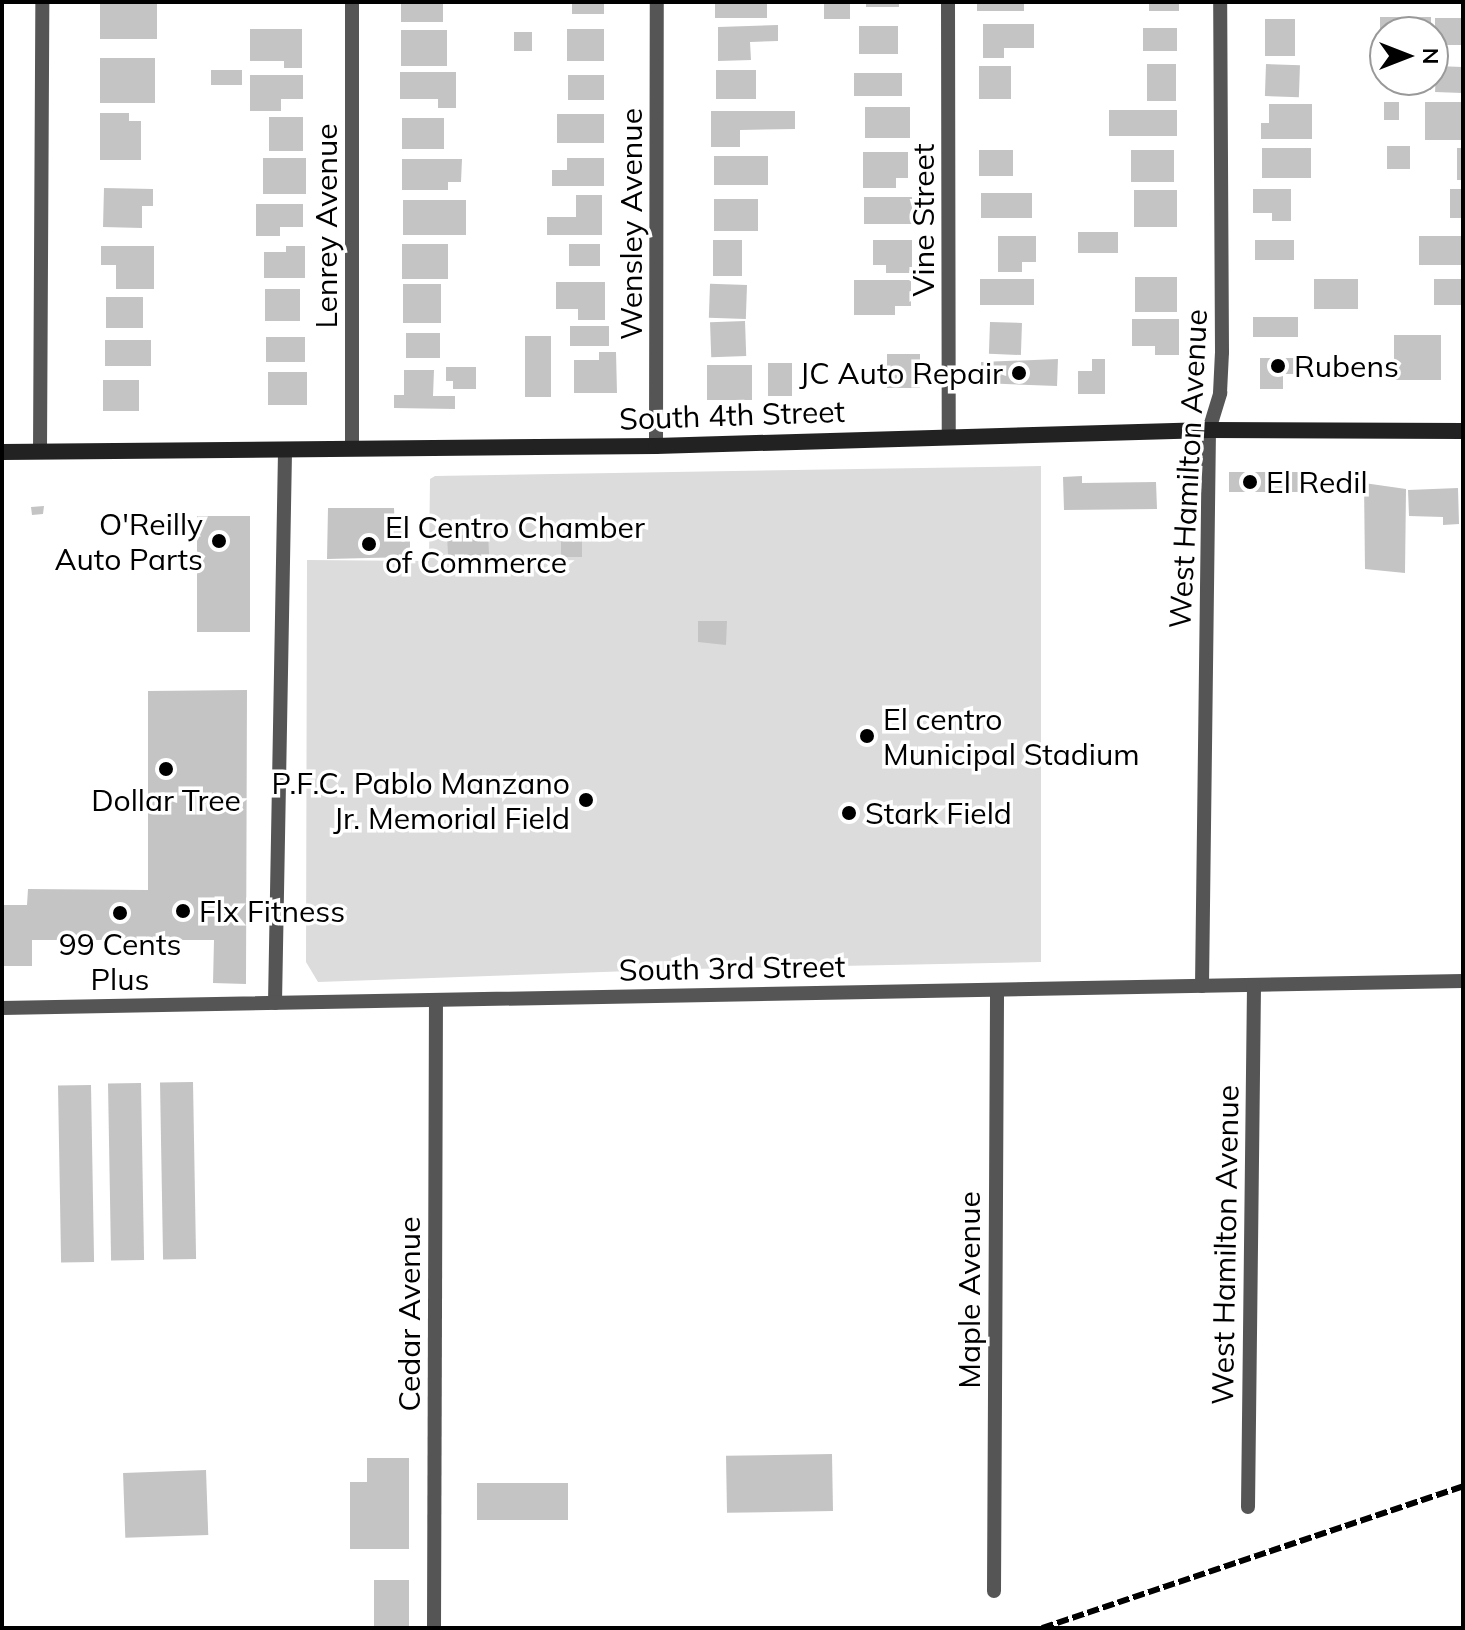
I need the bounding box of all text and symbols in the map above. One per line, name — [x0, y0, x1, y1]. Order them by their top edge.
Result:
north arrow — [1369, 16, 1449, 96]
text: N — [1417, 48, 1445, 64]
street label: Wensley Avenue — [613, 108, 649, 340]
street label: Lenrey Avenue — [308, 123, 344, 329]
street label: Vine Street — [905, 144, 941, 296]
street label: West Hamilton Avenue — [1162, 308, 1214, 630]
place label: Rubens — [1294, 348, 1399, 384]
place label: JC Auto Repair — [799, 355, 1003, 391]
marker: Rubens — [1269, 357, 1287, 375]
marker: JC Auto Repair — [1010, 364, 1028, 382]
street label: South 4th Street — [618, 393, 846, 437]
place label: El Redil — [1266, 464, 1368, 500]
marker: El Redil — [1241, 473, 1259, 491]
place label: O'Reilly Auto Parts — [54, 506, 203, 576]
place label: El Centro Chamber of Commerce — [385, 509, 645, 580]
marker: O'Reilly Auto Parts — [210, 532, 228, 550]
marker: El Centro Chamber of Commerce — [360, 535, 378, 553]
place label: El centro Municipal Stadium — [883, 701, 1140, 772]
marker: El centro Municipal Stadium — [858, 727, 876, 745]
marker: Dollar Tree — [157, 760, 175, 778]
place label: P.F.C. Pablo Manzano Jr. Memorial Field — [272, 765, 570, 836]
place label: Dollar Tree — [91, 782, 241, 818]
marker: P.F.C. Pablo Manzano Jr. Memorial Field — [577, 791, 595, 809]
place label: Stark Field — [865, 795, 1012, 831]
marker: Stark Field — [840, 804, 858, 822]
place label: Flx Fitness — [199, 893, 345, 929]
marker: Flx Fitness — [174, 902, 192, 920]
marker: 99 Cents Plus — [111, 904, 129, 922]
place label: 99 Cents Plus — [59, 926, 181, 996]
street label: South 3rd Street — [618, 948, 846, 988]
street label: West Hamilton Avenue — [1204, 1085, 1246, 1405]
street label: Maple Avenue — [951, 1191, 987, 1389]
street label: Cedar Avenue — [391, 1216, 427, 1412]

